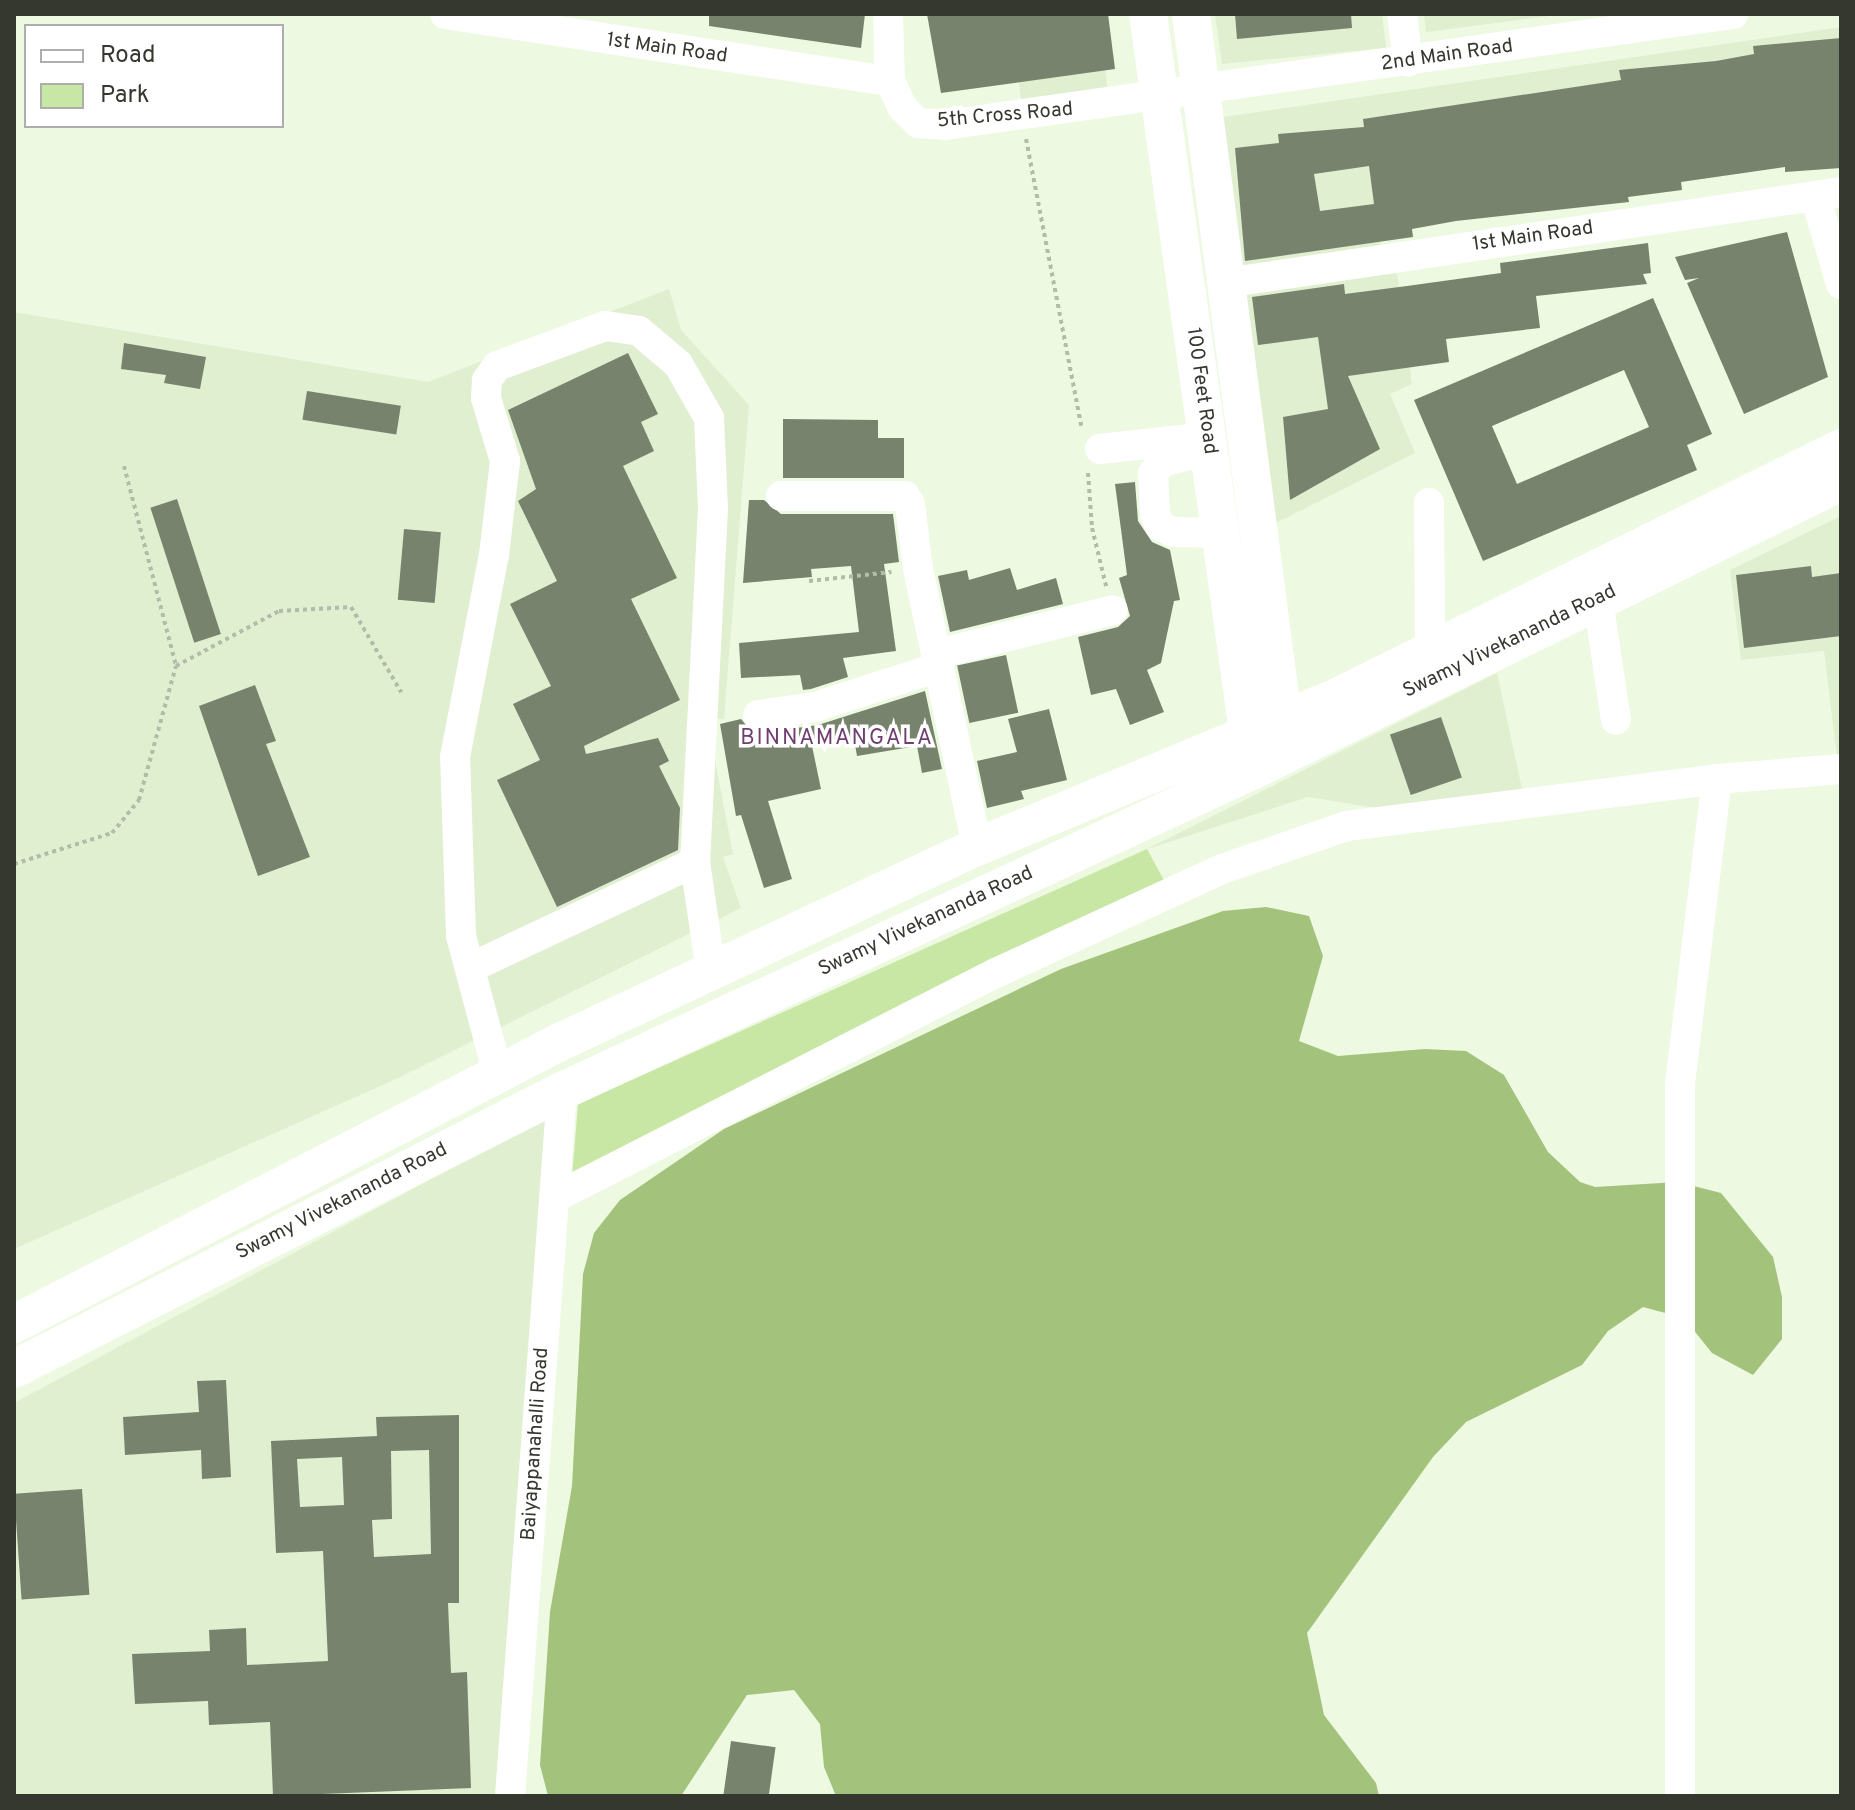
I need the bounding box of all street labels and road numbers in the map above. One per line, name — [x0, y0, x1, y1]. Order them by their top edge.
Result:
street label: 1st Main Road — [605, 29, 729, 69]
street label: 2nd Main Road — [1379, 35, 1515, 77]
street label: 5th Cross Road — [936, 98, 1074, 134]
street label: 1st Main Road — [1471, 217, 1595, 257]
street label: 100 Feet Road — [1180, 326, 1222, 456]
street label: Swamy Vivekananda Road — [1399, 580, 1621, 704]
street label: Swamy Vivekananda Road — [815, 862, 1037, 982]
street label: Swamy Vivekananda Road — [232, 1138, 452, 1266]
street label: Baiyappanahalli Road — [517, 1347, 555, 1541]

